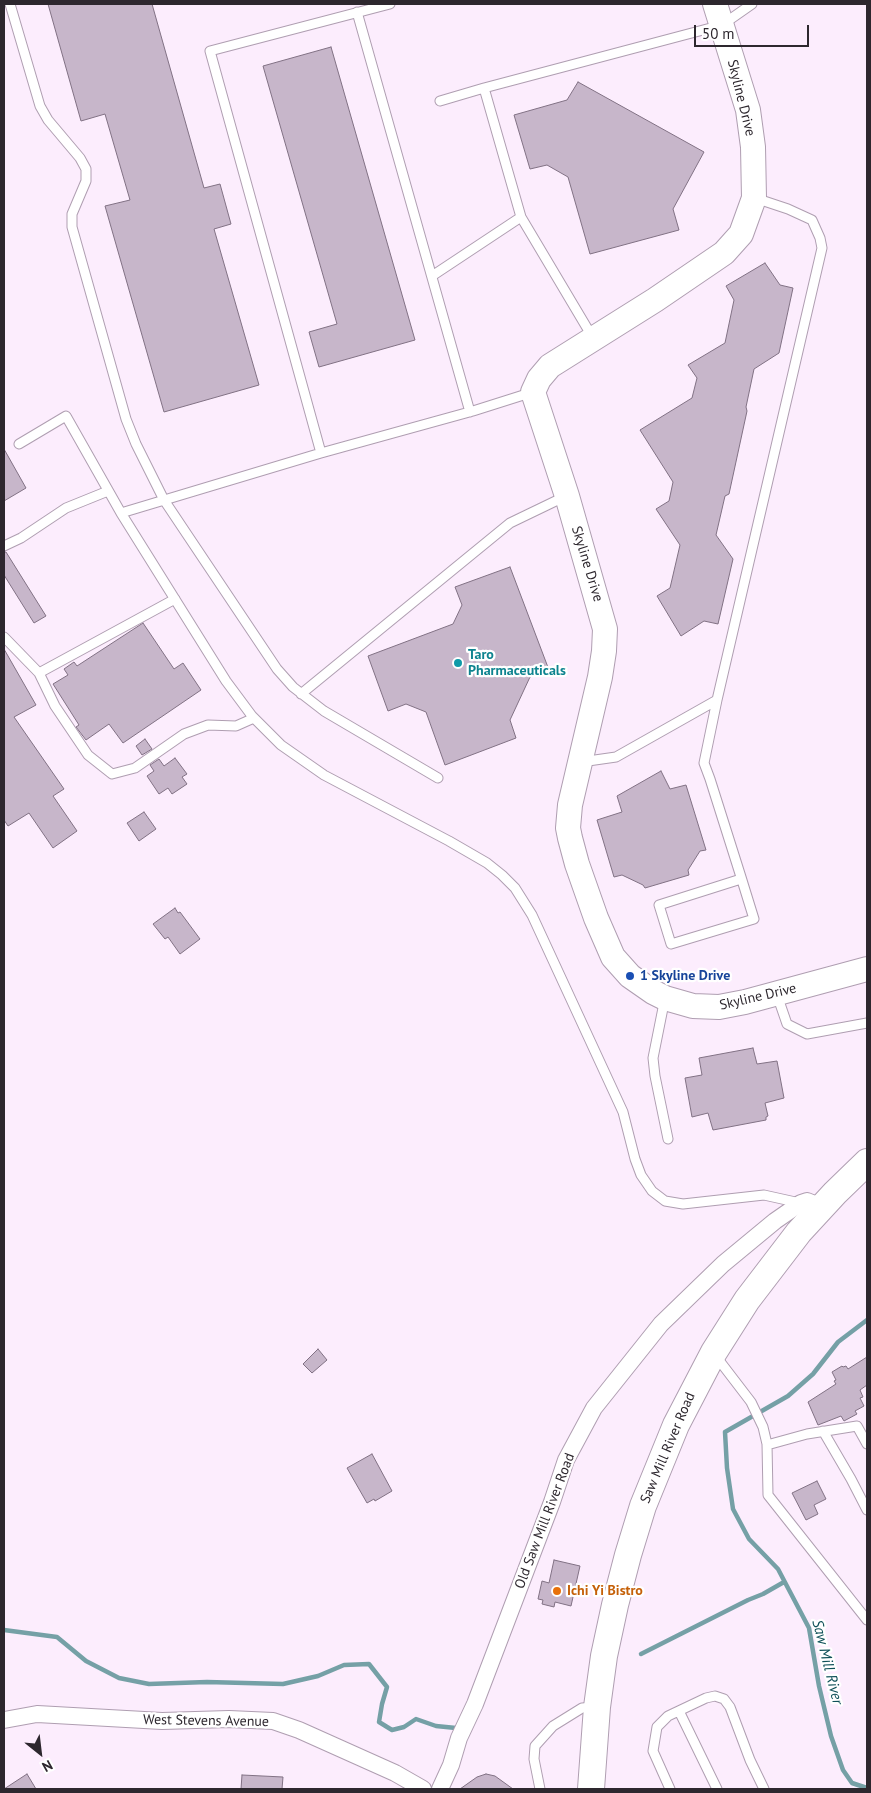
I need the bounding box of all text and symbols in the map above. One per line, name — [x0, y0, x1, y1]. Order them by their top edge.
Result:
scale bar — [696, 15, 811, 47]
text: 50 m — [702, 24, 735, 43]
street label: Skyline Drive — [723, 58, 759, 138]
street label: Skyline Drive — [568, 524, 606, 604]
place label: Taro Pharmaceuticals — [468, 647, 566, 680]
marker: Taro Pharmaceuticals — [452, 657, 464, 669]
place label: 1 Skyline Drive — [640, 968, 730, 984]
marker: 1 Skyline Drive — [624, 970, 636, 982]
street label: Skyline Drive — [718, 980, 798, 1014]
street label: Saw Mill River Road — [637, 1390, 699, 1506]
street label: Old Saw Mill River Road — [511, 1451, 579, 1591]
place label: Ichi Yi Bistro — [567, 1583, 643, 1599]
marker: Ichi Yi Bistro — [551, 1585, 563, 1597]
water label: Saw Mill River — [808, 1618, 846, 1706]
street label: West Stevens Avenue — [143, 1712, 269, 1730]
north arrow — [15, 1728, 65, 1778]
text: N — [39, 1756, 56, 1776]

